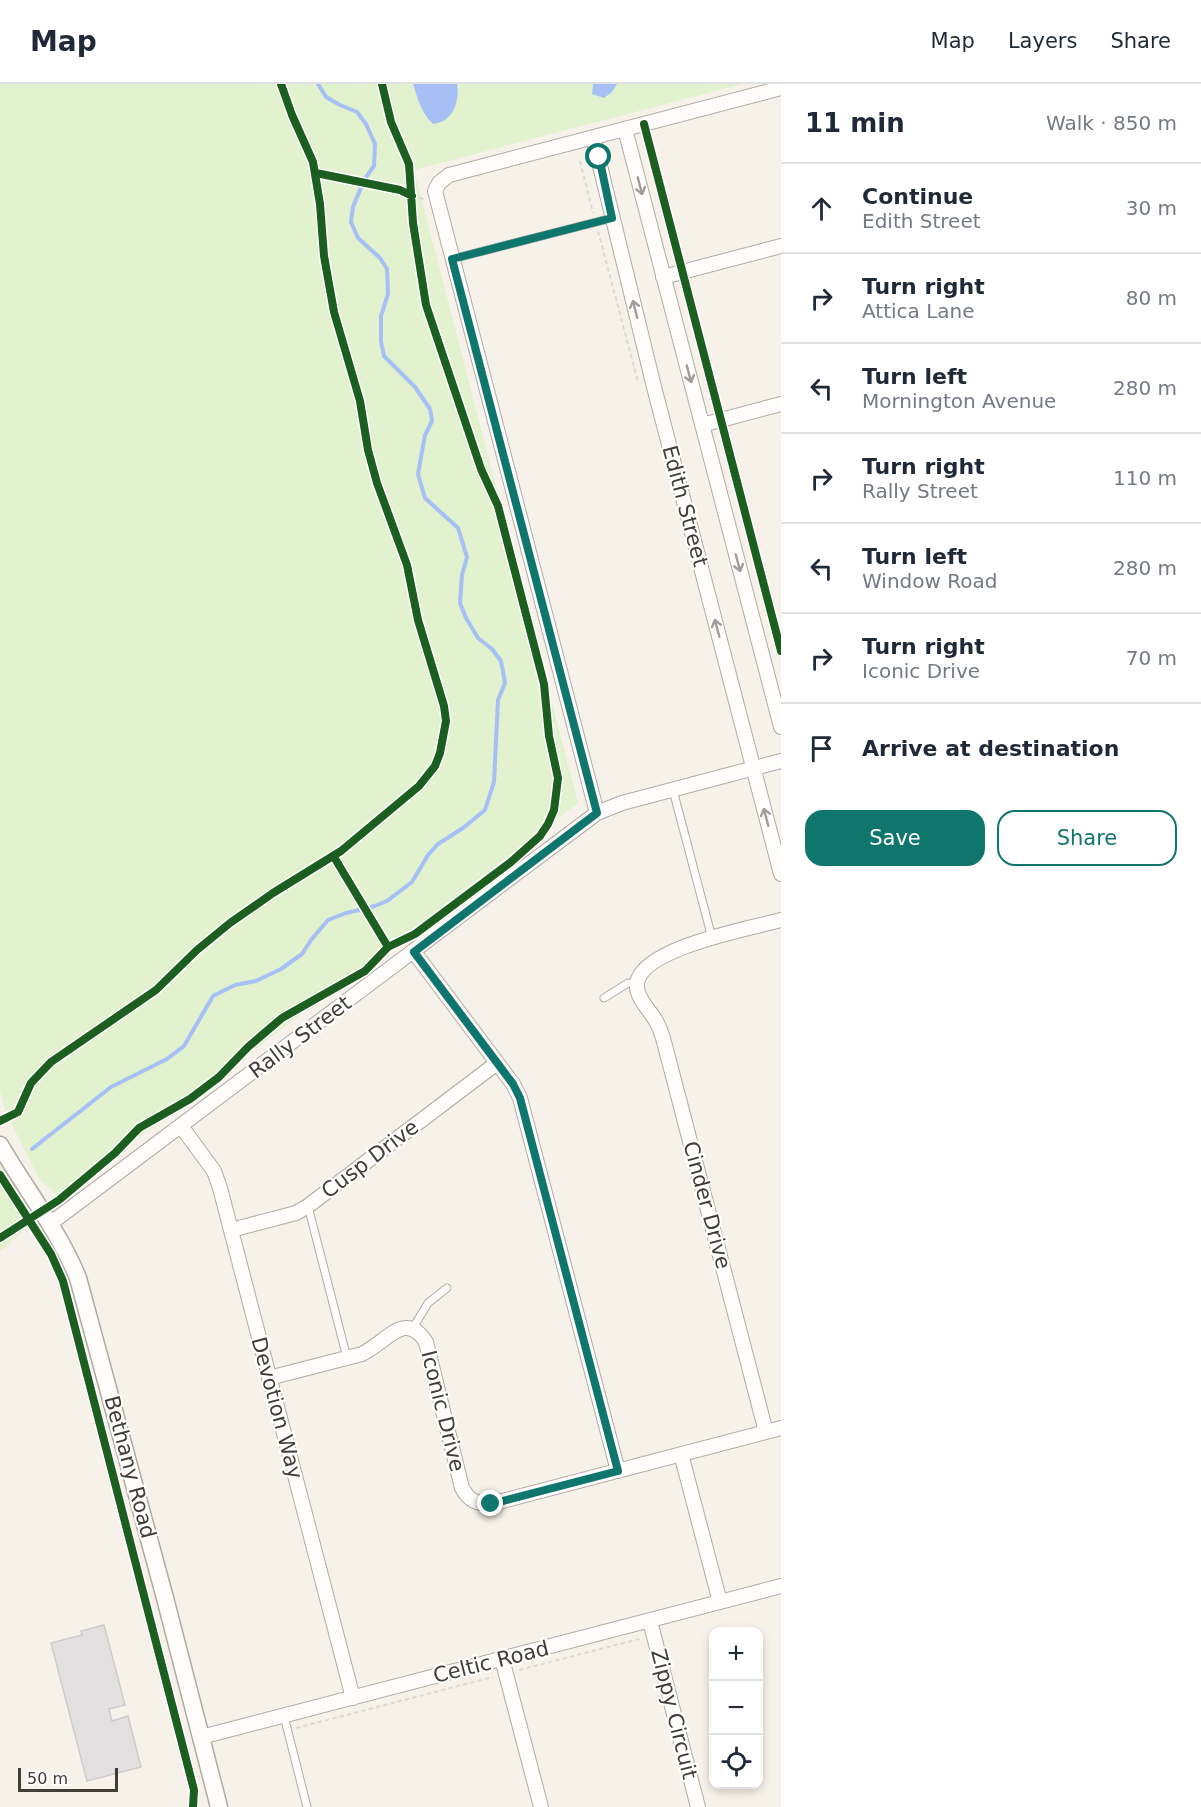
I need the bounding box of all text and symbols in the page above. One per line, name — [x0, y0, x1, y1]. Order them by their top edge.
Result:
text: Map — [30, 25, 97, 58]
text: Map — [931, 29, 975, 53]
text: Layers — [1008, 29, 1077, 53]
text: Share — [1110, 29, 1171, 53]
text: 11 min — [805, 108, 905, 138]
text: Walk · 850 m — [1046, 111, 1177, 135]
route start — [585, 143, 611, 169]
one-way arrow — [634, 176, 646, 195]
text: Continue — [862, 184, 973, 209]
icon: ahead — [805, 192, 838, 225]
text: 30 m — [1126, 196, 1177, 220]
text: Edith Street — [862, 209, 981, 233]
text: Turn right — [862, 274, 985, 299]
icon: right — [805, 282, 838, 315]
text: 80 m — [1126, 286, 1177, 310]
text: Attica Lane — [862, 299, 975, 323]
one-way arrow — [629, 300, 641, 319]
text: Turn left — [862, 364, 967, 389]
one-way arrow — [684, 365, 695, 384]
icon: left — [805, 372, 838, 405]
text: 280 m — [1113, 376, 1177, 400]
text: Mornington Avenue — [862, 389, 1056, 413]
street label: Edith Street — [657, 443, 713, 569]
text: Turn right — [862, 454, 985, 479]
icon: right — [805, 462, 838, 495]
text: 110 m — [1113, 466, 1177, 490]
text: Rally Street — [862, 479, 978, 503]
text: Turn left — [862, 544, 967, 569]
icon: left — [805, 552, 838, 585]
one-way arrow — [733, 553, 744, 572]
text: 280 m — [1113, 556, 1177, 580]
text: Window Road — [862, 569, 997, 593]
one-way arrow — [711, 619, 722, 638]
text: Turn right — [862, 634, 985, 659]
icon: right — [805, 642, 838, 675]
text: 70 m — [1126, 646, 1177, 670]
text: Iconic Drive — [862, 659, 980, 683]
icon: arrive — [805, 732, 838, 765]
text: Arrive at destination — [862, 736, 1119, 761]
one-way arrow — [760, 808, 772, 827]
button: Save — [805, 810, 985, 866]
button: Share — [997, 810, 1177, 866]
street label: Rally Street — [244, 991, 356, 1083]
street label: Cusp Drive — [317, 1115, 423, 1203]
street label: Cinder Drive — [678, 1138, 736, 1272]
street label: Devotion Way — [247, 1334, 307, 1482]
street label: Iconic Drive — [416, 1348, 470, 1474]
street label: Bethany Road — [99, 1393, 161, 1541]
route end — [477, 1490, 503, 1516]
map controls — [709, 1627, 763, 1789]
button: + — [709, 1627, 763, 1681]
street label: Celtic Road — [431, 1636, 551, 1688]
street label: Zippy Circuit — [646, 1646, 702, 1782]
button: − — [709, 1681, 763, 1735]
button: locate — [709, 1735, 763, 1789]
scale bar — [18, 1765, 118, 1792]
text: 50 m — [27, 1769, 68, 1788]

